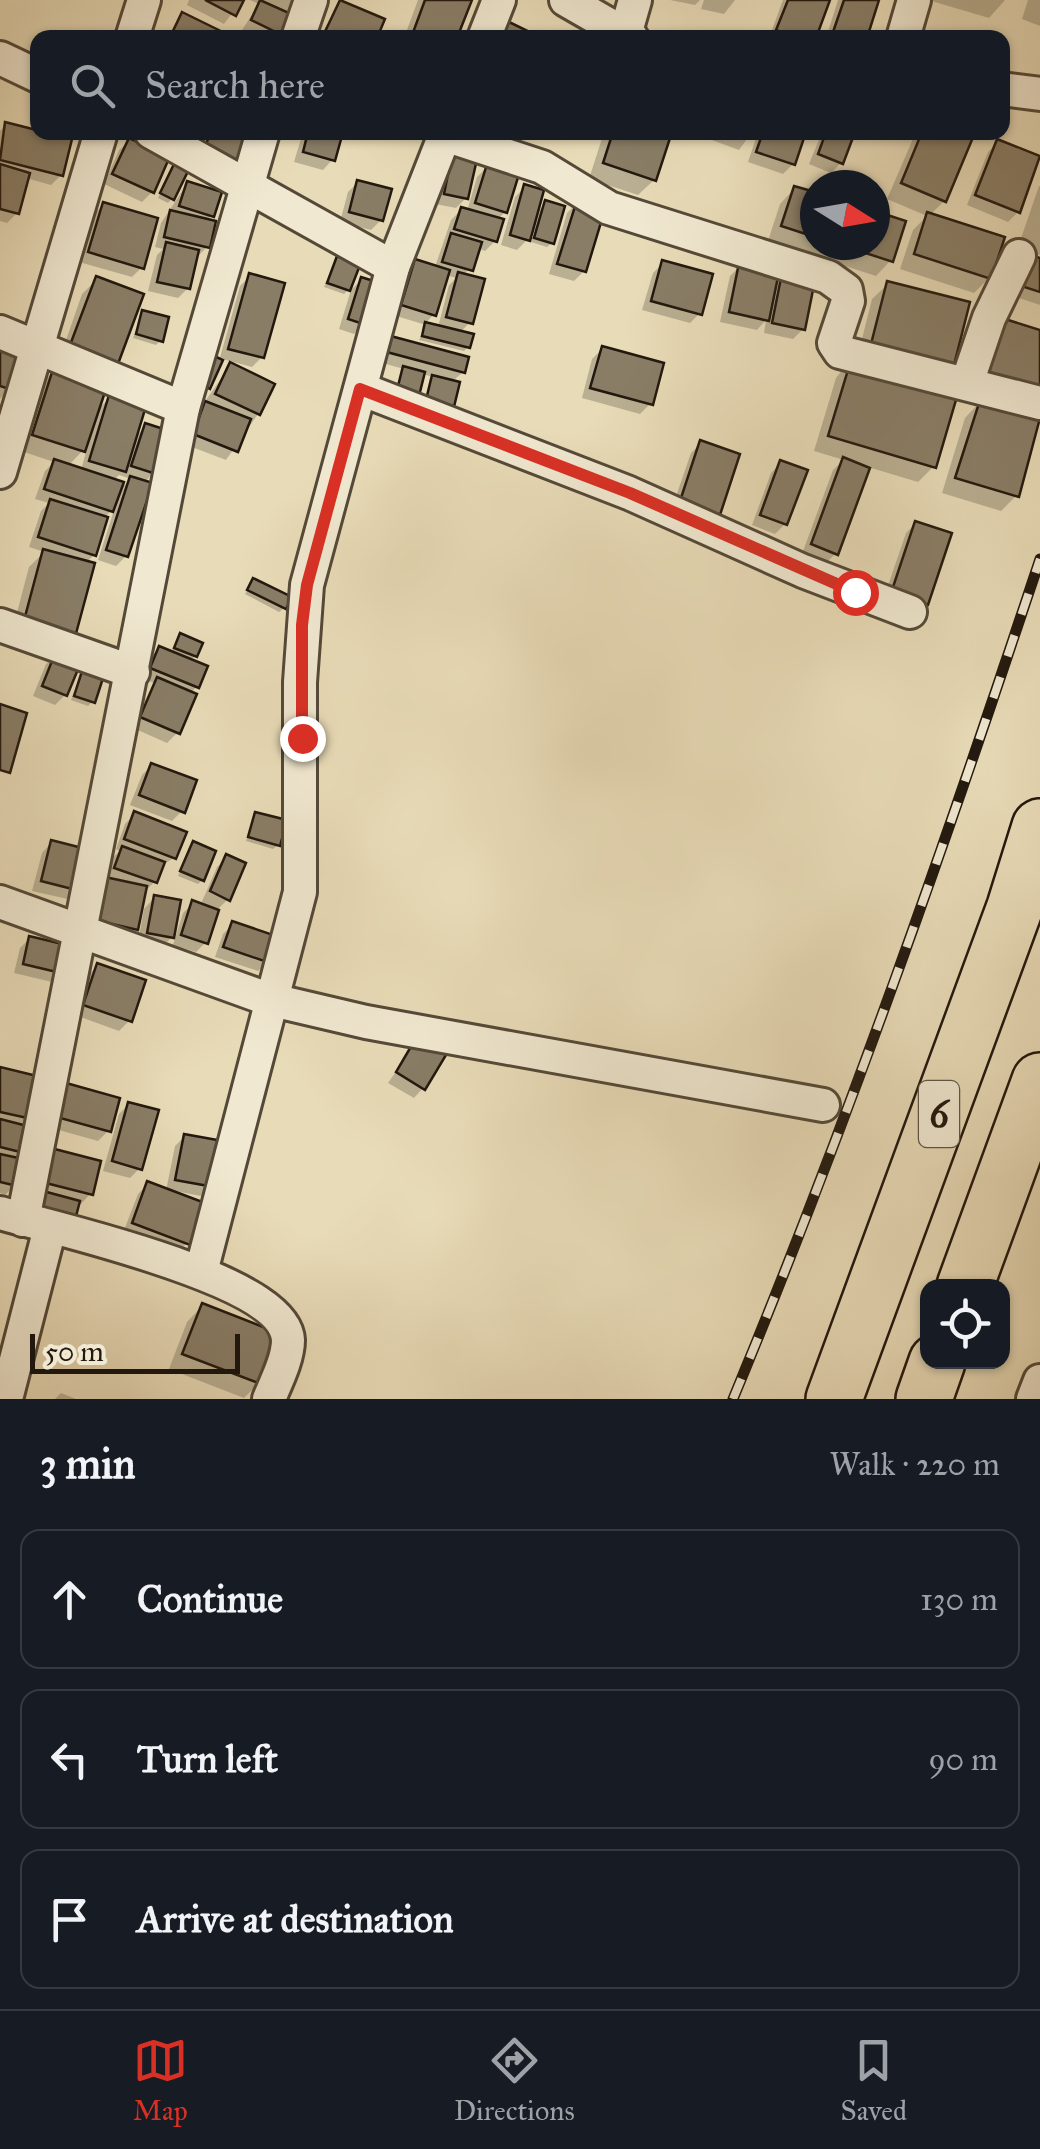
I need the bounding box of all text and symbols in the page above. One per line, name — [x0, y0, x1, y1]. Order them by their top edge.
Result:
search box — [30, 30, 1010, 140]
icon: search — [65, 58, 120, 113]
text: Search here — [145, 62, 325, 108]
north arrow — [800, 170, 890, 260]
route start — [833, 570, 879, 616]
route end — [280, 716, 326, 762]
road number: 6 — [919, 1081, 959, 1147]
map controls — [920, 1279, 1010, 1369]
button: locate — [920, 1279, 1010, 1369]
scale bar — [30, 1329, 240, 1374]
text: 50 m — [45, 1334, 104, 1369]
text: 3 min — [40, 1438, 135, 1490]
text: Walk · 220 m — [830, 1445, 1000, 1484]
icon: ahead — [42, 1572, 97, 1627]
text: Continue — [137, 1576, 283, 1622]
text: 130 m — [920, 1580, 998, 1619]
icon: left — [42, 1732, 97, 1787]
text: Turn left — [137, 1736, 278, 1782]
text: 90 m — [928, 1740, 998, 1779]
icon: arrive — [42, 1892, 97, 1947]
text: Arrive at destination — [137, 1896, 454, 1942]
tab: Map — [133, 2033, 188, 2128]
tab: Directions — [454, 2033, 575, 2128]
tab: Saved — [841, 2033, 907, 2128]

